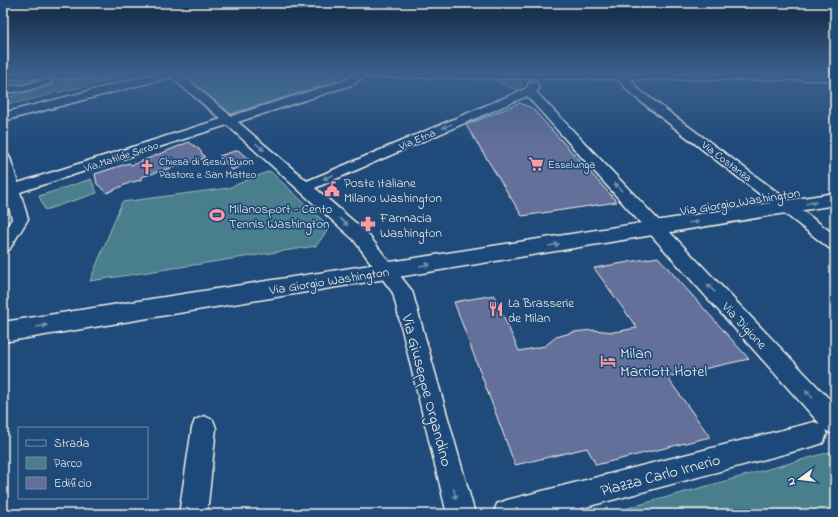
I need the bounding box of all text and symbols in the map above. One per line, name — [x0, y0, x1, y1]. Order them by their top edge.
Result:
one-way arrow — [442, 123, 453, 129]
street label: Via Etna — [396, 125, 438, 155]
street label: Via Matilde Serao — [81, 137, 161, 177]
street label: Via Costanza — [697, 137, 755, 186]
one-way arrow — [254, 143, 265, 152]
place label: Chiesa di Gesù Buon Pastore e San Matteo — [159, 154, 257, 183]
supermarket icon: Esselunga — [527, 155, 545, 173]
place label: Esselunga — [548, 157, 595, 174]
church icon: Chiesa di Gesù Buon Pastore e San Matteo — [138, 158, 156, 176]
one-way arrow — [322, 174, 333, 180]
place label: Poste Italiane Milano Washington — [344, 174, 442, 209]
public building icon: Poste Italiane Milano Washington — [323, 180, 341, 198]
one-way arrow — [613, 182, 623, 192]
street label: Via Giorgio Washington — [678, 184, 802, 222]
place label: Milanosport - Cento Tennis Washington — [229, 200, 333, 235]
one-way arrow — [805, 200, 817, 206]
sports icon: Milanosport - Cento Tennis Washington — [208, 206, 226, 224]
place label: Farmacia Washington — [379, 209, 442, 244]
pharmacy icon: Farmacia Washington — [359, 215, 377, 233]
one-way arrow — [340, 217, 349, 226]
one-way arrow — [688, 219, 700, 225]
one-way arrow — [548, 241, 560, 247]
one-way arrow — [419, 262, 431, 268]
street label: Via Giorgio Washington — [267, 263, 391, 301]
one-way arrow — [706, 283, 716, 293]
place label: La Brasserie de Milan — [508, 294, 574, 328]
street label: Via Digione — [716, 297, 771, 355]
restaurant icon: La Brasserie de Milan — [487, 300, 505, 318]
street label: Via Giuseppe Organdino — [394, 311, 458, 469]
one-way arrow — [35, 323, 48, 329]
place label: Milan Marriott Hotel — [620, 342, 707, 384]
hotel icon: Milan Marriott Hotel — [599, 352, 617, 370]
one-way arrow — [804, 389, 813, 399]
legend — [18, 427, 148, 499]
text: Strada — [54, 435, 89, 453]
street label: Piazza Carlo Irnerio — [598, 448, 723, 503]
text: Parco — [54, 455, 82, 473]
north arrow — [780, 459, 820, 499]
text: Edificio — [54, 475, 92, 493]
text: N — [783, 476, 800, 487]
one-way arrow — [452, 488, 458, 500]

